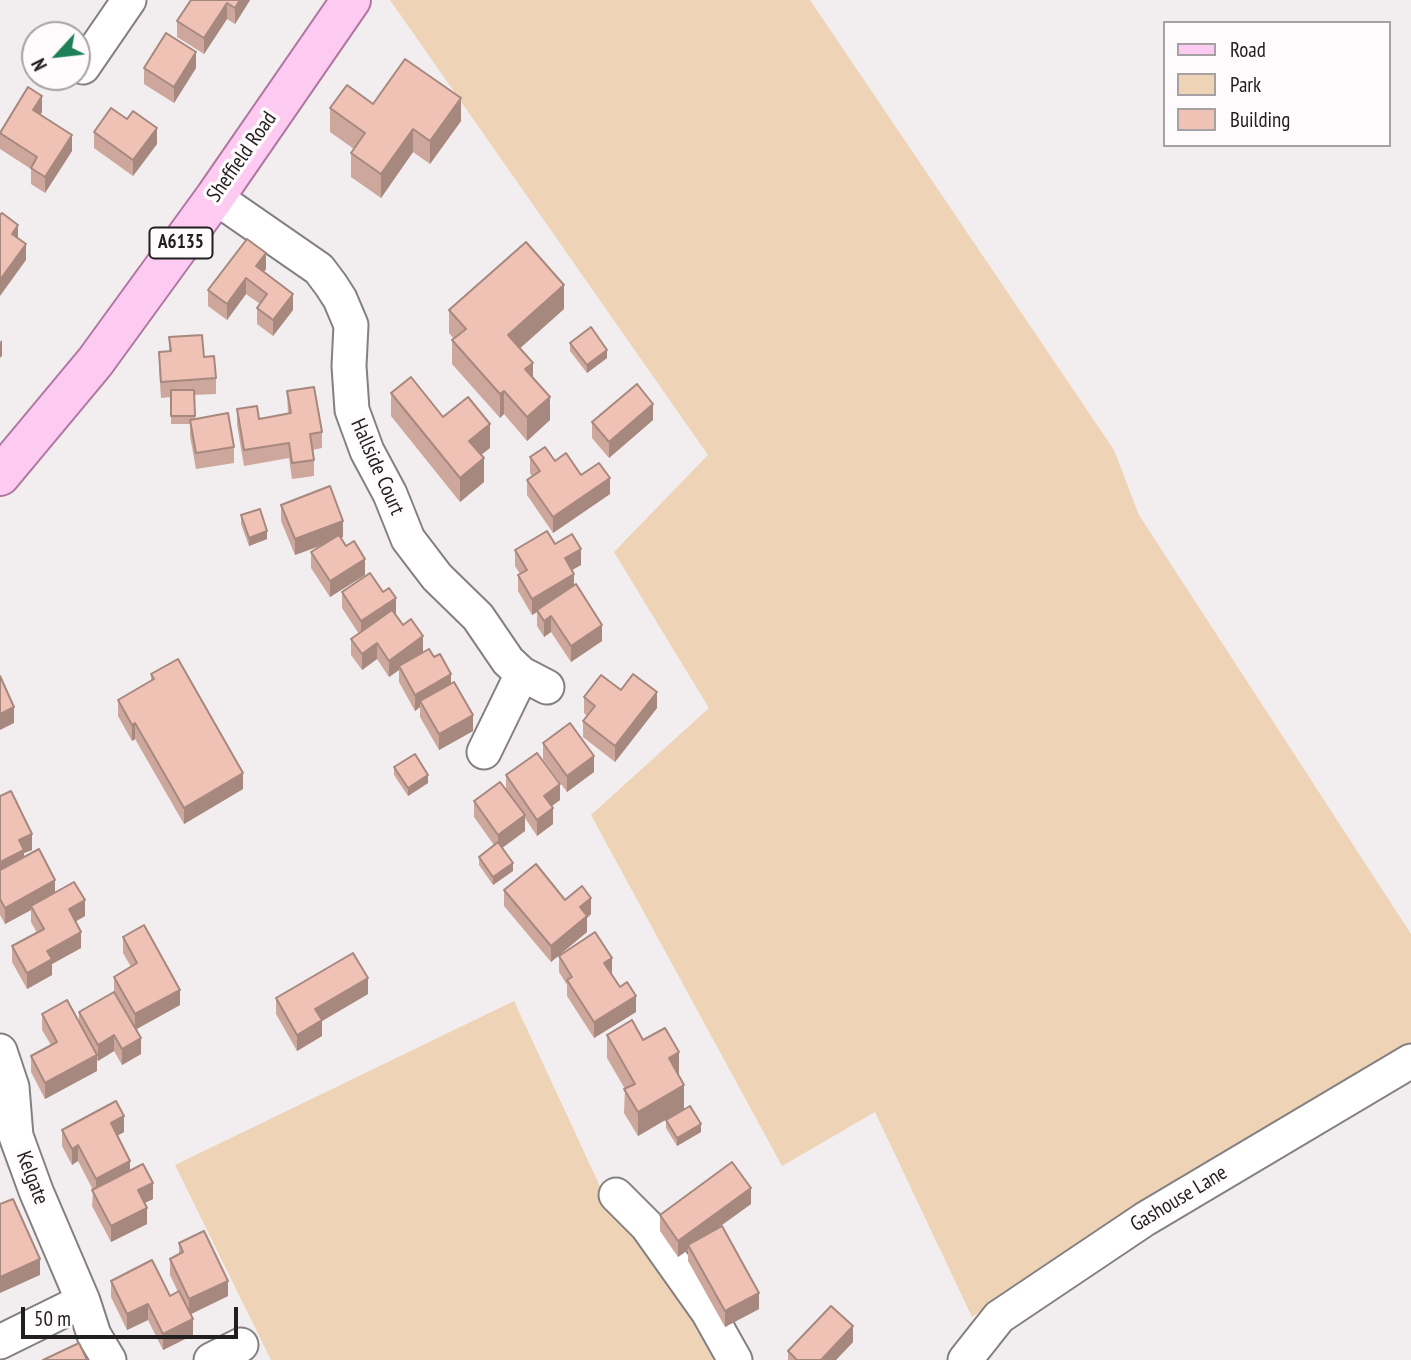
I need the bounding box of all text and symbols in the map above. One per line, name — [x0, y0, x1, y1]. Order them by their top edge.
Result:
north arrow — [21, 21, 91, 91]
legend — [1162, 21, 1390, 147]
text: Road — [1230, 36, 1266, 63]
text: N — [26, 55, 52, 75]
text: Park — [1230, 71, 1261, 98]
text: Building — [1230, 106, 1290, 133]
street label: Sheffield Road — [202, 107, 282, 207]
road number: A6135 — [150, 228, 212, 258]
street label: Hallside Court — [345, 415, 409, 519]
street label: Kelgate — [10, 1148, 54, 1208]
street label: Gashouse Lane — [1126, 1160, 1232, 1238]
scale bar — [24, 1294, 242, 1338]
text: 50 m — [34, 1305, 71, 1332]

